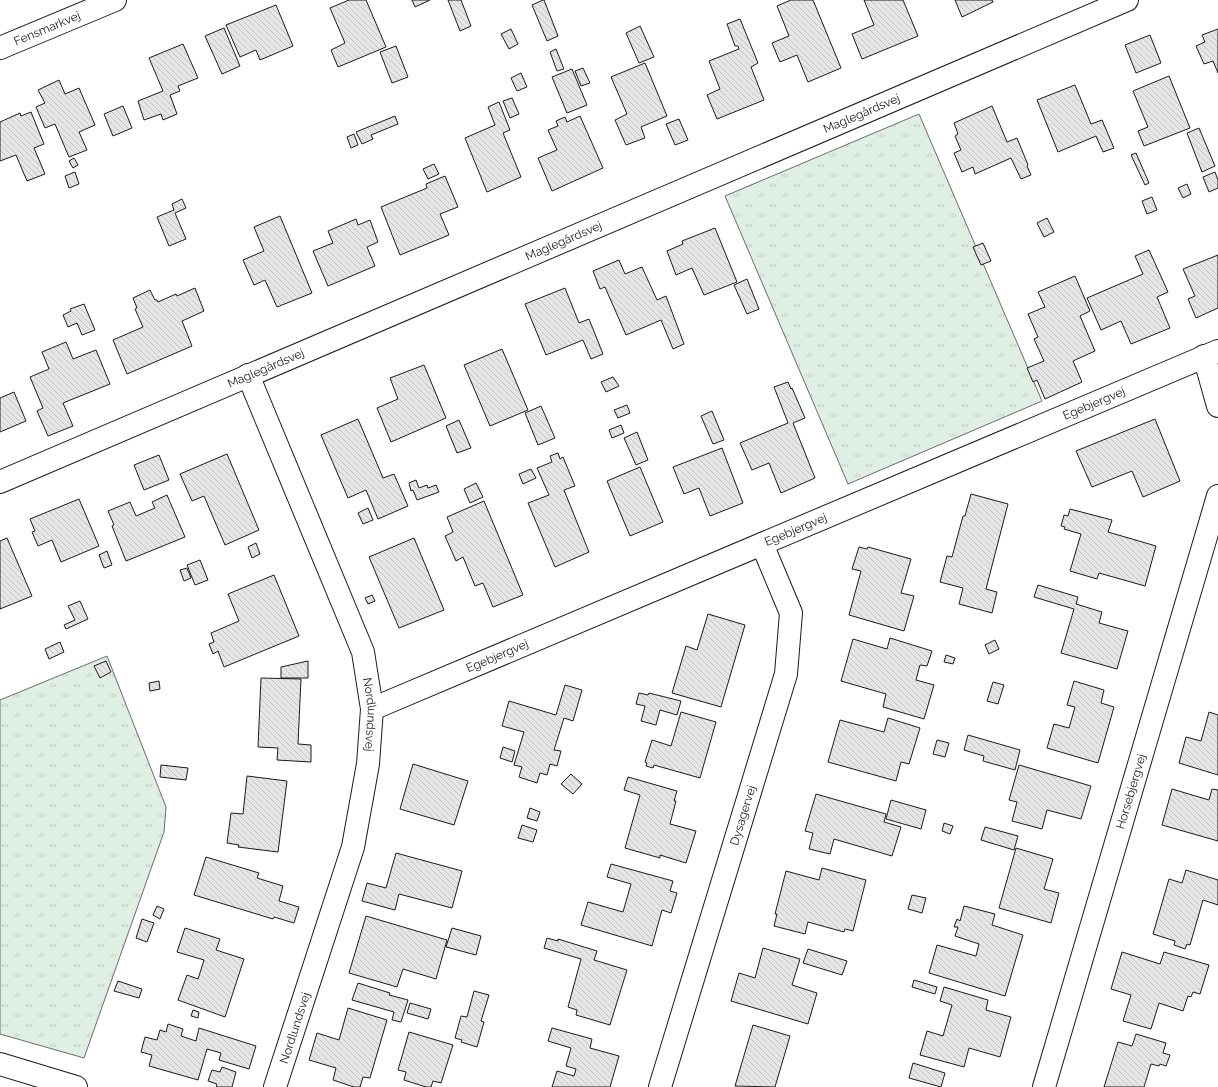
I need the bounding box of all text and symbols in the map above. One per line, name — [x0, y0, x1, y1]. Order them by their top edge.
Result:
street label: Fensmarkvej — [12, 8, 82, 48]
street label: Maglegårdsvej — [821, 91, 902, 136]
street label: Maglegårdsvej — [523, 218, 604, 263]
street label: Maglegårdsvej — [225, 346, 306, 391]
street label: Egebjergvej — [1061, 384, 1127, 423]
street label: Egebjergvej — [762, 510, 829, 549]
street label: Egebjergvej — [464, 637, 530, 675]
street label: Nordlundsvej — [360, 677, 379, 752]
street label: Horsebjergvej — [1113, 752, 1149, 831]
street label: Dysagervej — [727, 784, 759, 847]
street label: Nordlundsvej — [277, 991, 313, 1065]

